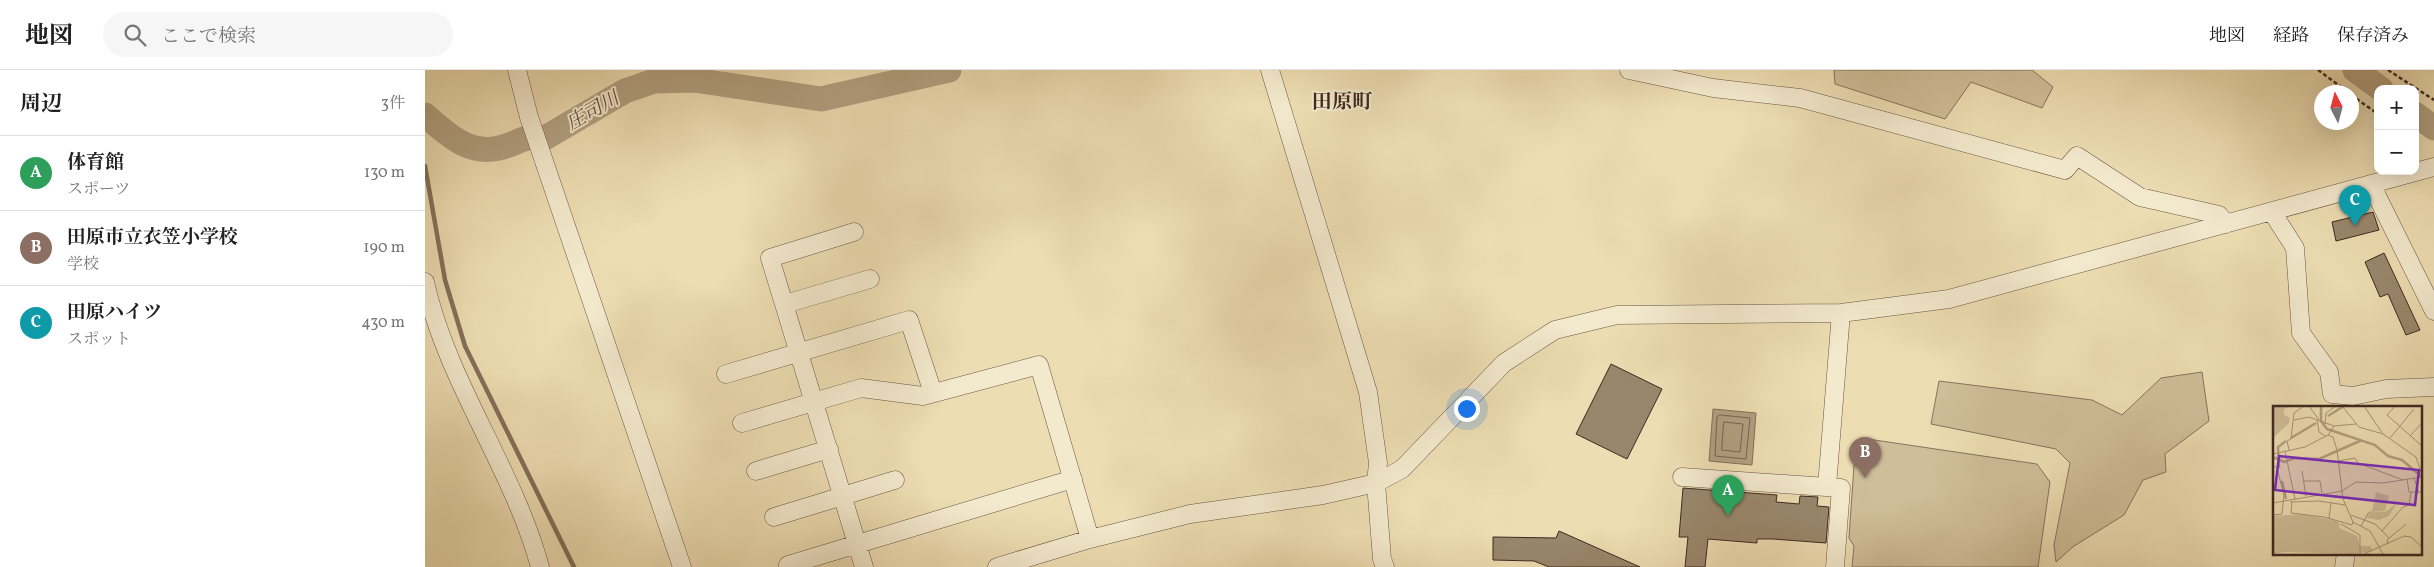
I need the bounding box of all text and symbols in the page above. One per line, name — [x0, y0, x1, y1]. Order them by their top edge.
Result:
search box — [103, 12, 453, 57]
text: 地図 — [25, 20, 73, 54]
icon: search — [121, 21, 149, 49]
text: ここで検索 — [161, 24, 256, 50]
text: 地図 — [2209, 24, 2245, 49]
text: 経路 — [2273, 24, 2309, 49]
text: 保存済み — [2337, 24, 2409, 49]
water label: 庄司川 — [562, 85, 626, 137]
north arrow — [2314, 85, 2359, 130]
map controls — [2374, 85, 2419, 175]
button: + — [2374, 85, 2419, 130]
district label: 田原町 — [1312, 89, 1373, 117]
text: 周辺 — [20, 90, 62, 119]
text: 3件 — [381, 93, 405, 115]
button: − — [2374, 130, 2419, 175]
text: 体育館 — [67, 150, 124, 176]
text: A — [30, 162, 42, 184]
text: 130 m — [364, 162, 405, 184]
text: スポーツ — [67, 179, 130, 201]
pin: C — [2339, 185, 2371, 226]
text: 田原市立衣笠小学校 — [67, 225, 238, 251]
text: B — [31, 237, 41, 259]
text: 190 m — [363, 237, 405, 259]
text: 学校 — [67, 254, 99, 276]
text: 田原ハイツ — [67, 300, 162, 326]
text: C — [31, 312, 41, 334]
text: 430 m — [361, 312, 405, 334]
text: スポット — [67, 329, 131, 351]
your location — [1454, 396, 1480, 422]
inset map — [2273, 406, 2421, 554]
pin: B — [1849, 437, 1881, 478]
pin: A — [1712, 475, 1744, 516]

